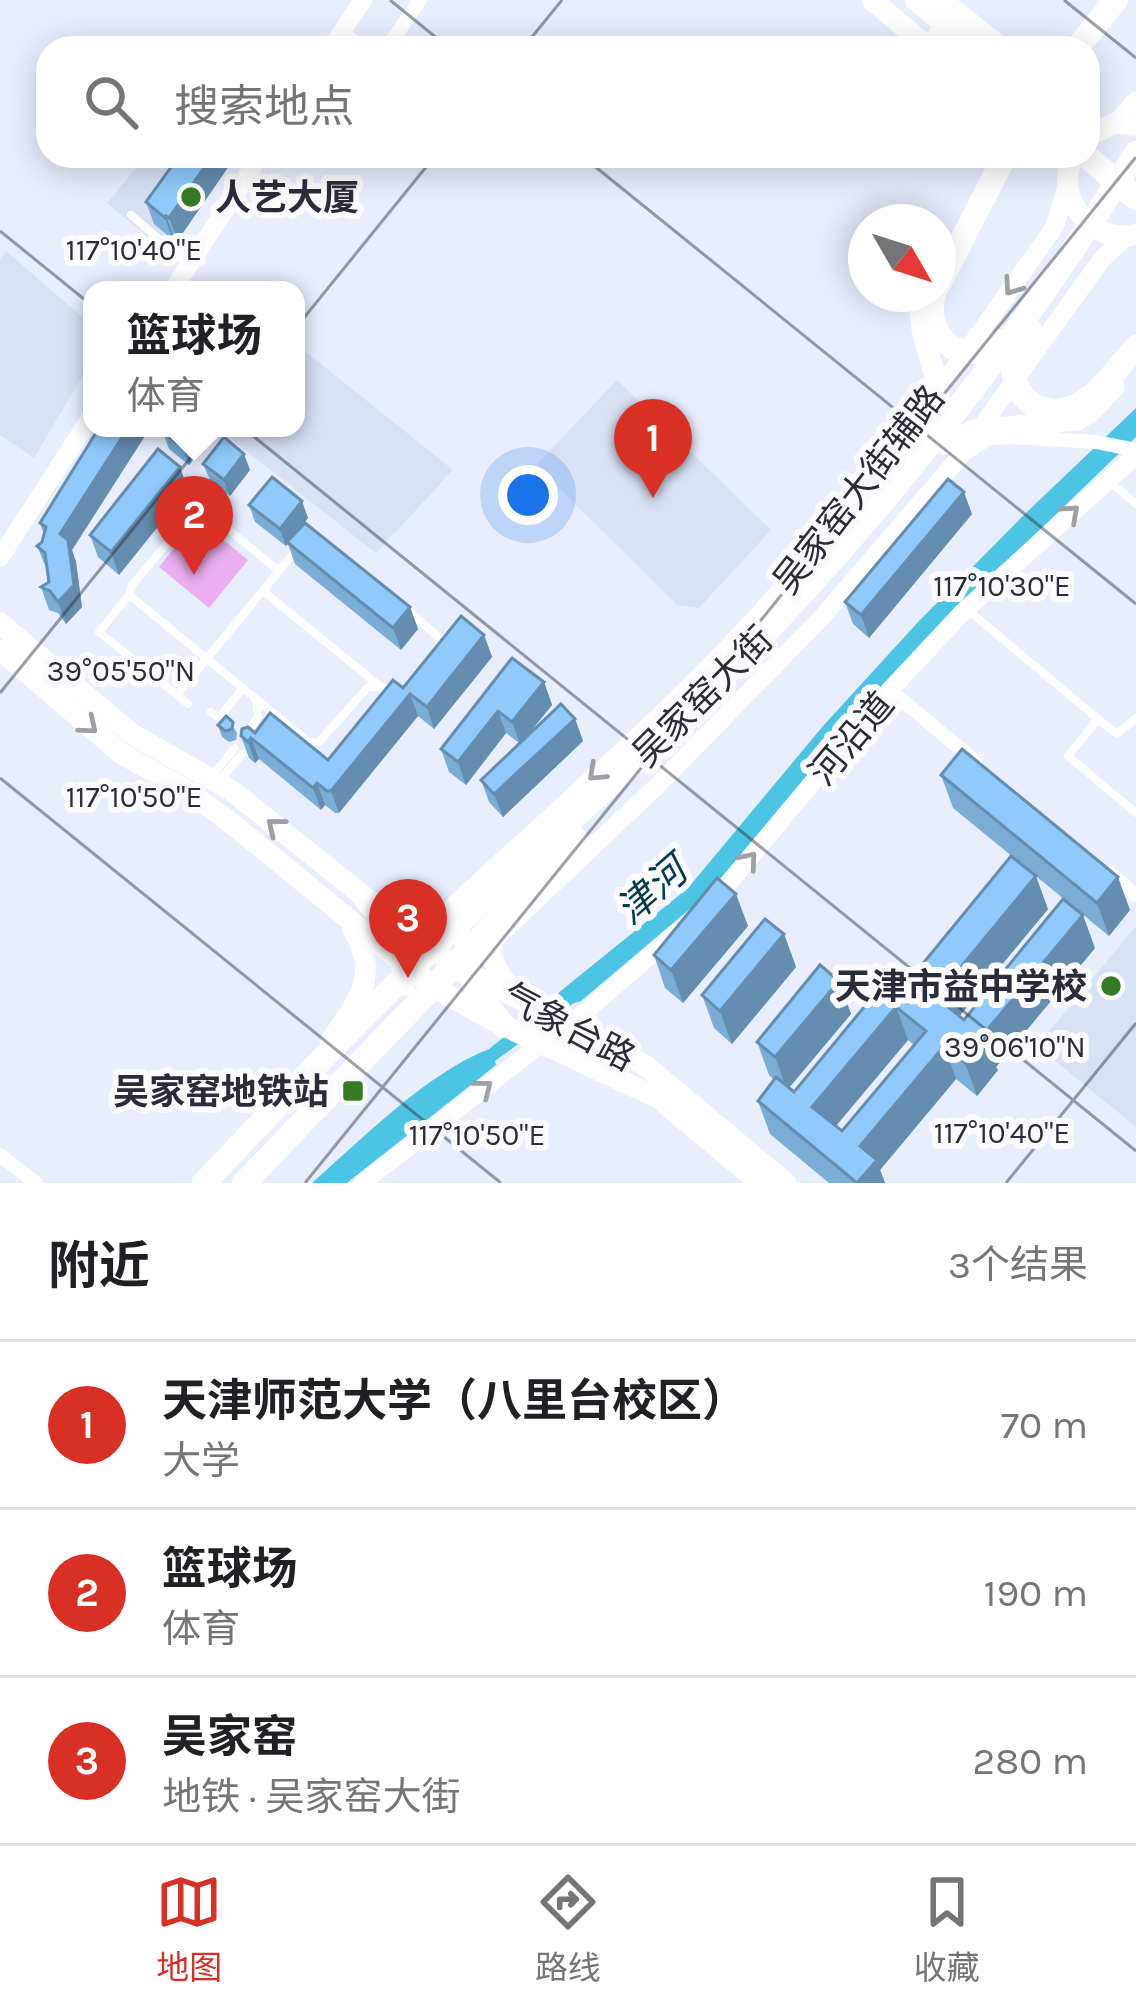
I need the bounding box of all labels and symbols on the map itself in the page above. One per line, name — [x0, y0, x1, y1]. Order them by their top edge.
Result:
place label: 人艺大厦 — [215, 177, 359, 219]
marker: 人艺大厦 — [178, 184, 204, 210]
north arrow — [848, 204, 956, 312]
text: 117°10'40"E — [66, 232, 202, 268]
one-way arrow — [1005, 274, 1027, 295]
street label: 吴家窑大街辅路 — [765, 377, 953, 602]
pin: 1 — [614, 399, 692, 498]
your location — [498, 465, 558, 525]
pin: 2 — [155, 476, 233, 575]
one-way arrow — [1058, 506, 1079, 528]
text: 117°10'30"E — [933, 568, 1071, 604]
street label: 吴家窑大街 — [624, 618, 781, 775]
text: 39°05'50"N — [47, 653, 195, 689]
street label: 河沿道 — [801, 684, 903, 794]
one-way arrow — [75, 712, 97, 733]
one-way arrow — [588, 758, 609, 780]
text: 117°10'50"E — [66, 779, 202, 815]
one-way arrow — [267, 819, 289, 840]
water label: 津河 — [607, 843, 701, 934]
one-way arrow — [735, 852, 757, 874]
pin: 3 — [369, 879, 447, 978]
place label: 天津市益中学校 — [835, 966, 1087, 1008]
marker: 天津市益中学校 — [1098, 973, 1124, 999]
street label: 气象台路 — [495, 975, 642, 1079]
text: 39°06'10"N — [944, 1029, 1086, 1065]
place label: 吴家窑地铁站 — [113, 1071, 329, 1113]
marker: 吴家窑地铁站 — [340, 1078, 366, 1104]
one-way arrow — [471, 1081, 493, 1102]
text: 117°10'40"E — [934, 1115, 1070, 1151]
text: 117°10'50"E — [409, 1117, 545, 1153]

